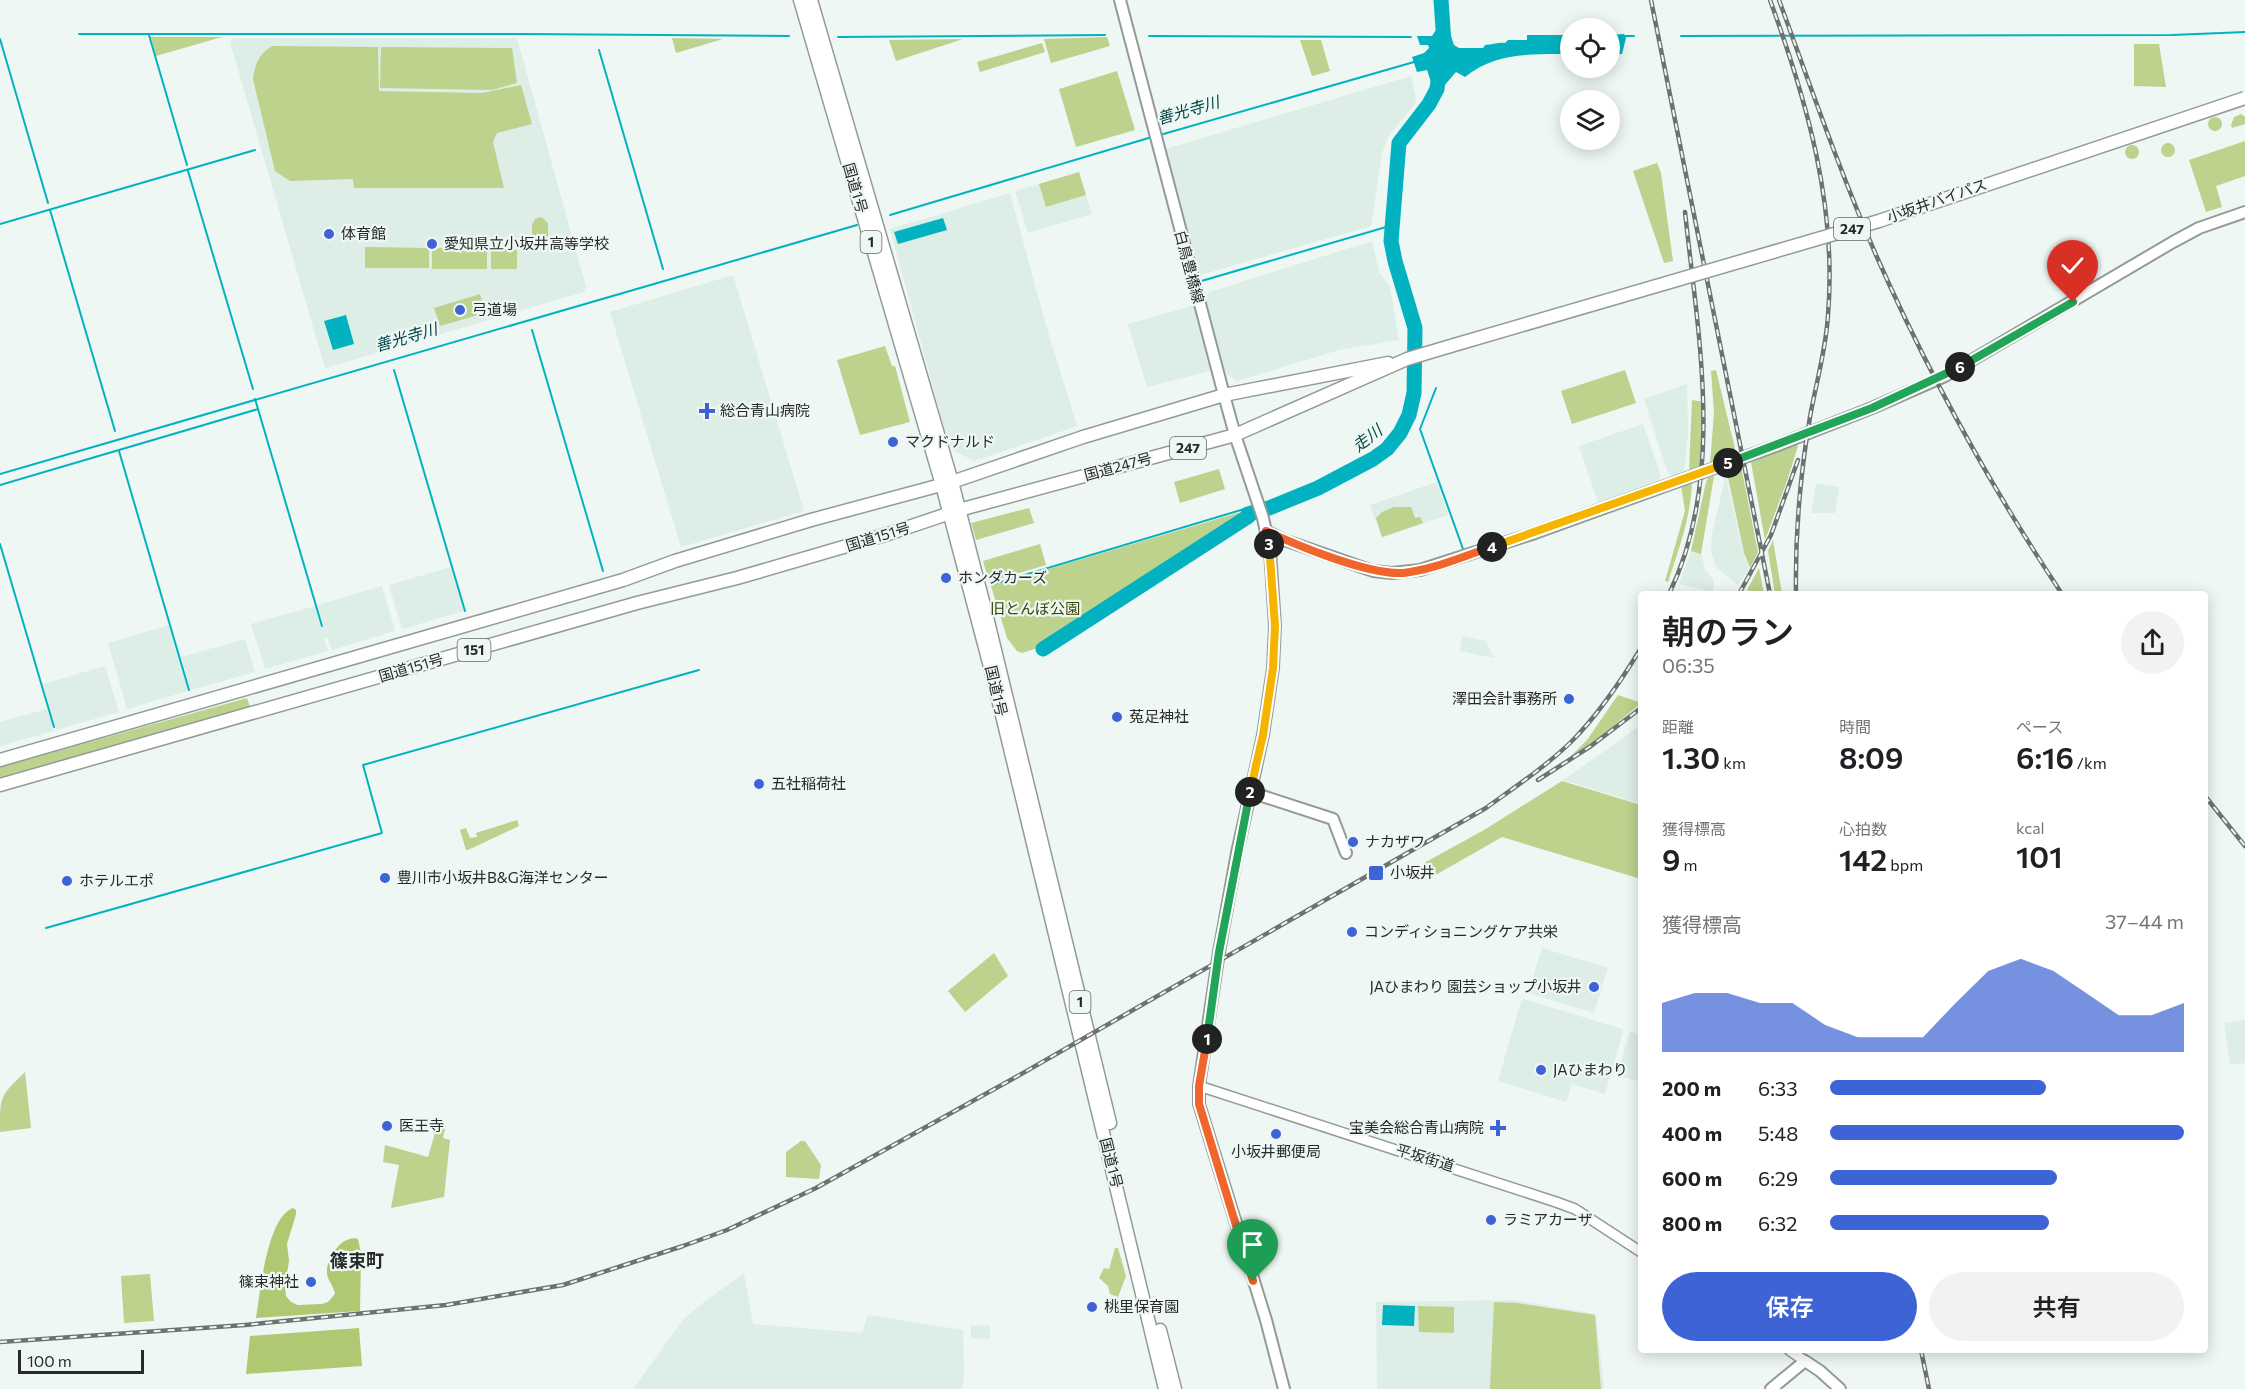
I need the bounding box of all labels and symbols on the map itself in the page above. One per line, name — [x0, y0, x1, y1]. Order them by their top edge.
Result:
water label: 善光寺川 — [1154, 91, 1223, 127]
street label: 国道1号 — [840, 161, 872, 215]
street label: 小坂井バイパス — [1884, 175, 1989, 226]
road number: 247 — [1834, 218, 1870, 240]
place label: 体育館 — [341, 224, 386, 242]
marker: 体育館 — [322, 227, 336, 241]
street label: 白鳥豊橋線 — [1172, 228, 1208, 305]
road number: 1 — [860, 231, 882, 253]
place label: 愛知県立小坂井高等学校 — [444, 234, 609, 252]
marker: 愛知県立小坂井高等学校 — [425, 237, 439, 251]
pin — [2047, 240, 2098, 302]
place label: 弓道場 — [472, 300, 517, 318]
marker: 弓道場 — [453, 303, 467, 317]
water label: 善光寺川 — [372, 318, 441, 354]
pin: 6 — [1945, 352, 1975, 382]
place label: 総合青山病院 — [720, 401, 810, 419]
marker: 総合青山病院 — [698, 402, 716, 420]
water label: 走川 — [1348, 419, 1387, 455]
place label: マクドナルド — [905, 432, 995, 450]
marker: マクドナルド — [886, 435, 900, 449]
road number: 247 — [1170, 437, 1206, 459]
street label: 国道247号 — [1082, 448, 1154, 484]
pin: 5 — [1713, 448, 1743, 478]
street label: 国道151号 — [843, 518, 912, 554]
pin: 3 — [1254, 529, 1284, 559]
pin: 4 — [1477, 532, 1507, 562]
place label: ホンダカーズ — [958, 568, 1047, 586]
marker: ホンダカーズ — [939, 571, 953, 585]
park label: 旧とんぼ公園 — [990, 599, 1080, 617]
road number: 151 — [458, 639, 490, 661]
street label: 国道151号 — [376, 649, 445, 685]
street label: 国道1号 — [982, 664, 1012, 718]
place label: 澤田会計事務所 — [1452, 689, 1557, 707]
marker: 澤田会計事務所 — [1562, 692, 1576, 706]
place label: 菟足神社 — [1129, 707, 1189, 725]
marker: 菟足神社 — [1110, 710, 1124, 724]
place label: 五社稲荷社 — [771, 774, 846, 792]
marker: 五社稲荷社 — [752, 777, 766, 791]
pin: 2 — [1235, 777, 1265, 807]
place label: ナカザワ — [1365, 832, 1425, 850]
marker: ナカザワ — [1346, 835, 1360, 849]
place label: 小坂井 — [1390, 863, 1435, 881]
marker: 小坂井 — [1367, 864, 1385, 882]
place label: 豊川市小坂井B&G海洋センター — [397, 868, 609, 886]
place label: ホテルエポ — [79, 871, 154, 889]
marker: 豊川市小坂井B&G海洋センター — [378, 871, 392, 885]
marker: ホテルエポ — [60, 874, 74, 888]
place label: コンディショニングケア共栄 — [1364, 922, 1558, 940]
marker: コンディショニングケア共栄 — [1345, 925, 1359, 939]
place label: JAひまわり 園芸ショップ小坂井 — [1369, 977, 1582, 995]
marker: JAひまわり 園芸ショップ小坂井 — [1587, 980, 1601, 994]
road number: 1 — [1070, 991, 1090, 1013]
pin: 1 — [1192, 1024, 1222, 1054]
place label: JAひまわり — [1553, 1060, 1628, 1078]
marker: JAひまわり — [1534, 1063, 1548, 1077]
place label: 医王寺 — [399, 1116, 444, 1134]
place label: 宝美会総合青山病院 — [1349, 1118, 1484, 1136]
marker: 医王寺 — [380, 1119, 394, 1133]
marker: 宝美会総合青山病院 — [1489, 1119, 1507, 1137]
marker: 小坂井郵便局 — [1269, 1127, 1283, 1141]
street label: 国道1号 — [1097, 1136, 1127, 1190]
street label: 平坂街道 — [1394, 1140, 1457, 1174]
place label: 小坂井郵便局 — [1231, 1142, 1321, 1160]
place label: ラミアカーザ — [1503, 1210, 1593, 1228]
marker: ラミアカーザ — [1484, 1213, 1498, 1227]
pin — [1227, 1219, 1278, 1281]
district label: 篠束町 — [330, 1249, 384, 1271]
place label: 篠束神社 — [239, 1272, 299, 1290]
marker: 篠束神社 — [304, 1275, 318, 1289]
place label: 桃里保育園 — [1104, 1297, 1179, 1315]
marker: 桃里保育園 — [1085, 1300, 1099, 1314]
scale bar — [18, 1347, 144, 1374]

